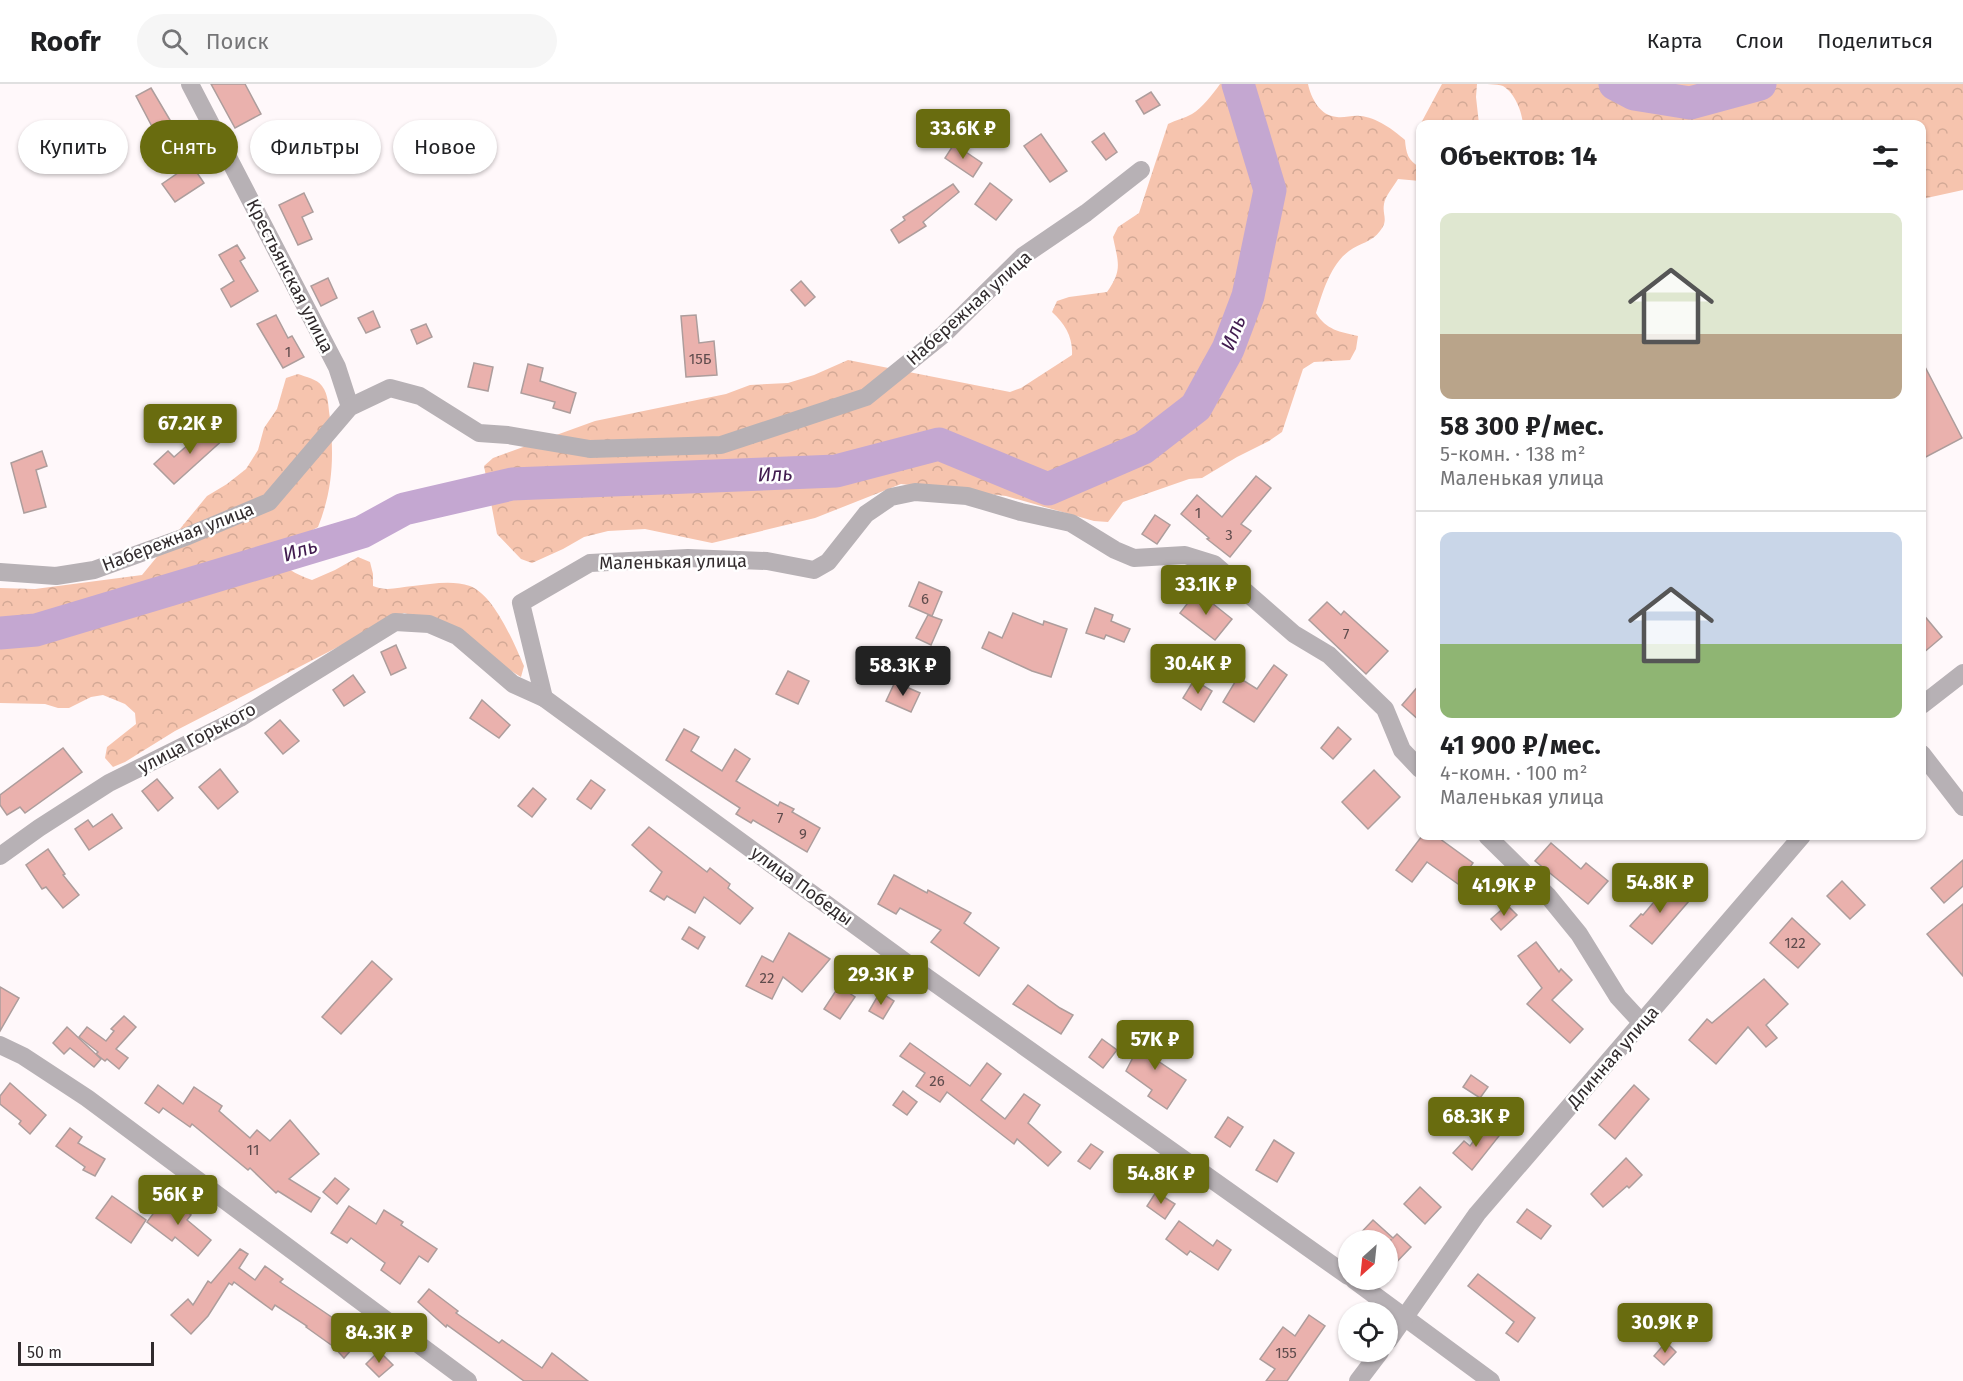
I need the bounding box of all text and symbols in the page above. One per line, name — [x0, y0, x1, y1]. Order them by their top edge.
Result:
search box — [137, 14, 557, 68]
text: Roofr — [30, 25, 101, 58]
icon: search — [158, 25, 191, 58]
text: Поиск — [206, 28, 269, 55]
text: Карта — [1647, 28, 1703, 54]
text: Слои — [1736, 28, 1784, 54]
text: Поделиться — [1817, 28, 1933, 54]
pin: 33.6K ₽ — [908, 109, 1018, 160]
text: 33.6K ₽ — [930, 116, 996, 140]
chip: Купить — [18, 120, 128, 174]
chip: Снять — [140, 120, 238, 174]
chip: Фильтры — [250, 120, 381, 174]
chip: Новое — [393, 120, 497, 174]
icon: filters — [1869, 140, 1902, 173]
text: Объектов: 14 — [1440, 141, 1597, 172]
street label: Крестьянская улица — [242, 195, 338, 357]
street label: Набережная улица — [902, 246, 1036, 370]
icon: home — [1617, 252, 1725, 360]
water label: Иль — [1215, 312, 1251, 354]
house number: 1 — [285, 343, 291, 361]
house number: 15Б — [689, 350, 712, 368]
pin: 67.2K ₽ — [135, 404, 245, 455]
text: 67.2K ₽ — [158, 411, 222, 435]
text: 58 300 ₽/мес. — [1440, 411, 1604, 442]
text: 5-комн. · 138 m² — [1440, 442, 1585, 466]
water label: Иль — [757, 461, 793, 487]
text: Маленькая улица — [1440, 466, 1604, 490]
street label: Набережная улица — [99, 498, 257, 576]
house number: 1 — [1195, 504, 1201, 522]
house number: 3 — [1225, 526, 1233, 544]
water label: Иль — [280, 533, 320, 567]
street label: Маленькая улица — [599, 550, 747, 574]
pin: 33.1K ₽ — [1151, 565, 1261, 616]
icon: home — [1617, 571, 1725, 679]
text: 33.1K ₽ — [1175, 572, 1237, 596]
house number: 6 — [921, 590, 929, 608]
house number: 7 — [1343, 625, 1350, 643]
pin: 30.4K ₽ — [1143, 644, 1253, 695]
pin: 58.3K ₽ — [848, 646, 958, 697]
text: 30.4K ₽ — [1164, 651, 1232, 675]
text: 58.3K ₽ — [869, 653, 937, 677]
street label: улица Горького — [134, 698, 260, 778]
text: 41 900 ₽/мес. — [1440, 730, 1601, 761]
text: 4-комн. · 100 m² — [1440, 761, 1587, 785]
text: Маленькая улица — [1440, 785, 1604, 809]
house number: 7 — [777, 809, 784, 827]
house number: 9 — [799, 825, 807, 843]
street label: улица Победы — [747, 842, 857, 930]
pin: 54.8K ₽ — [1605, 863, 1715, 914]
pin: 41.9K ₽ — [1449, 866, 1559, 917]
text: 54.8K ₽ — [1626, 870, 1694, 894]
text: 41.9K ₽ — [1472, 873, 1536, 897]
house number: 122 — [1784, 934, 1806, 952]
pin: 29.3K ₽ — [826, 955, 936, 1006]
text: 29.3K ₽ — [848, 962, 914, 986]
house number: 22 — [760, 969, 774, 987]
street label: Длинная улица — [1562, 1001, 1663, 1113]
pin: 57K ₽ — [1113, 1020, 1197, 1071]
text: 57K ₽ — [1131, 1027, 1179, 1051]
house number: 26 — [929, 1072, 945, 1090]
pin: 68.3K ₽ — [1421, 1097, 1531, 1148]
text: 68.3K ₽ — [1442, 1104, 1510, 1128]
house number: 11 — [247, 1141, 259, 1159]
pin: 54.8K ₽ — [1106, 1154, 1216, 1205]
text: 54.8K ₽ — [1127, 1161, 1195, 1185]
pin: 56K ₽ — [136, 1175, 220, 1226]
text: 56K ₽ — [152, 1182, 204, 1206]
north arrow — [1338, 1230, 1398, 1290]
map controls — [1338, 1230, 1398, 1362]
button: locate — [1338, 1302, 1398, 1362]
pin: 30.9K ₽ — [1610, 1303, 1720, 1354]
text: 30.9K ₽ — [1632, 1310, 1698, 1334]
pin: 84.3K ₽ — [324, 1313, 434, 1364]
text: 84.3K ₽ — [345, 1320, 413, 1344]
scale bar — [18, 1339, 154, 1366]
text: 50 m — [27, 1343, 62, 1362]
house number: 155 — [1275, 1344, 1297, 1362]

